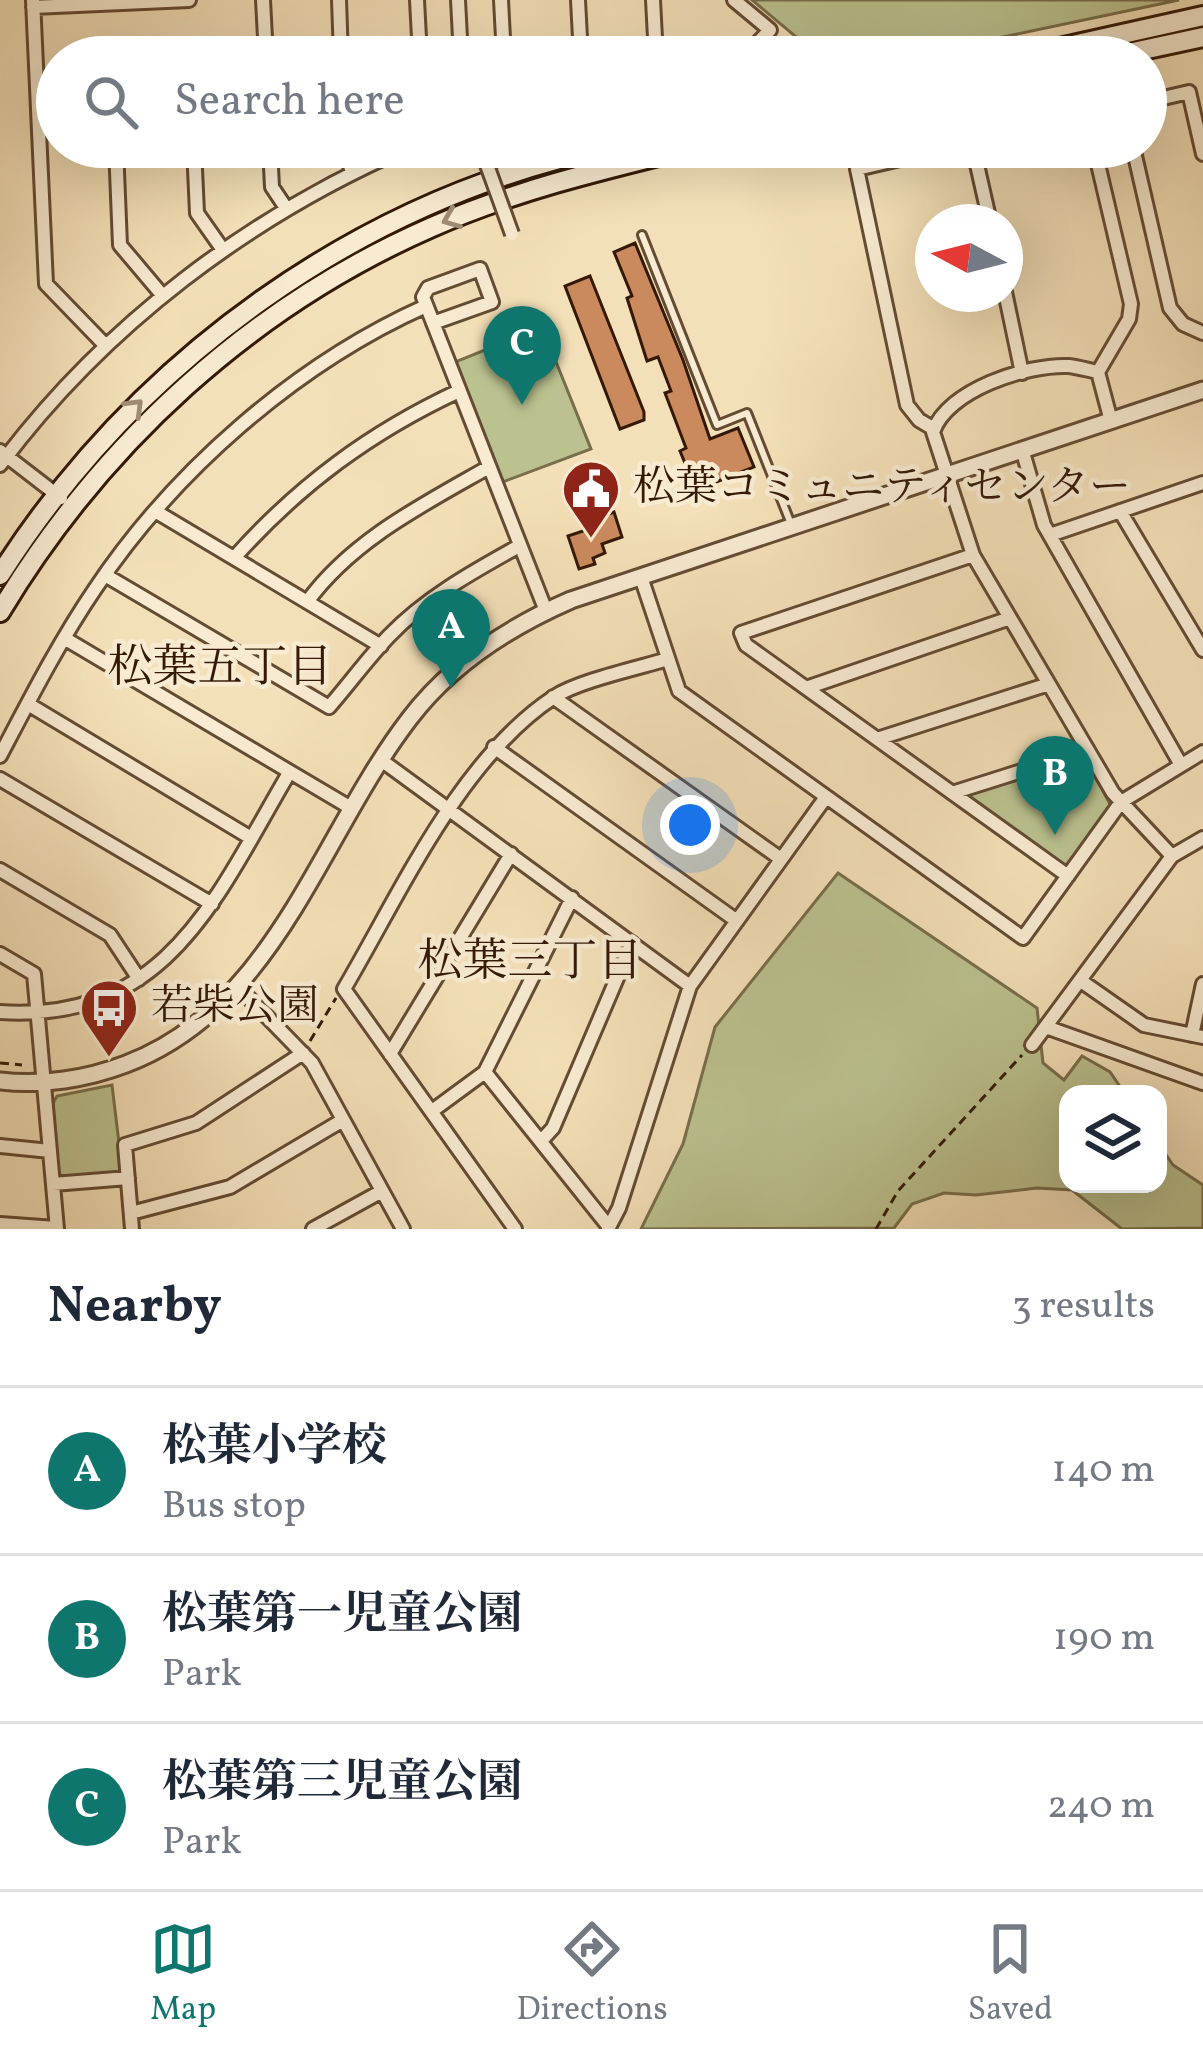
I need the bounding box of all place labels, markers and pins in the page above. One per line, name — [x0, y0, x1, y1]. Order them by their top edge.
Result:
pin: C — [483, 306, 561, 405]
public building icon: 松葉コミュニティセンター — [560, 458, 622, 540]
place label: 松葉コミュニティセンター — [633, 460, 1131, 519]
pin: A — [412, 589, 490, 688]
pin: B — [1016, 736, 1094, 835]
bus stop icon: 若柴公園 — [78, 977, 140, 1059]
place label: 若柴公園 — [151, 979, 319, 1038]

